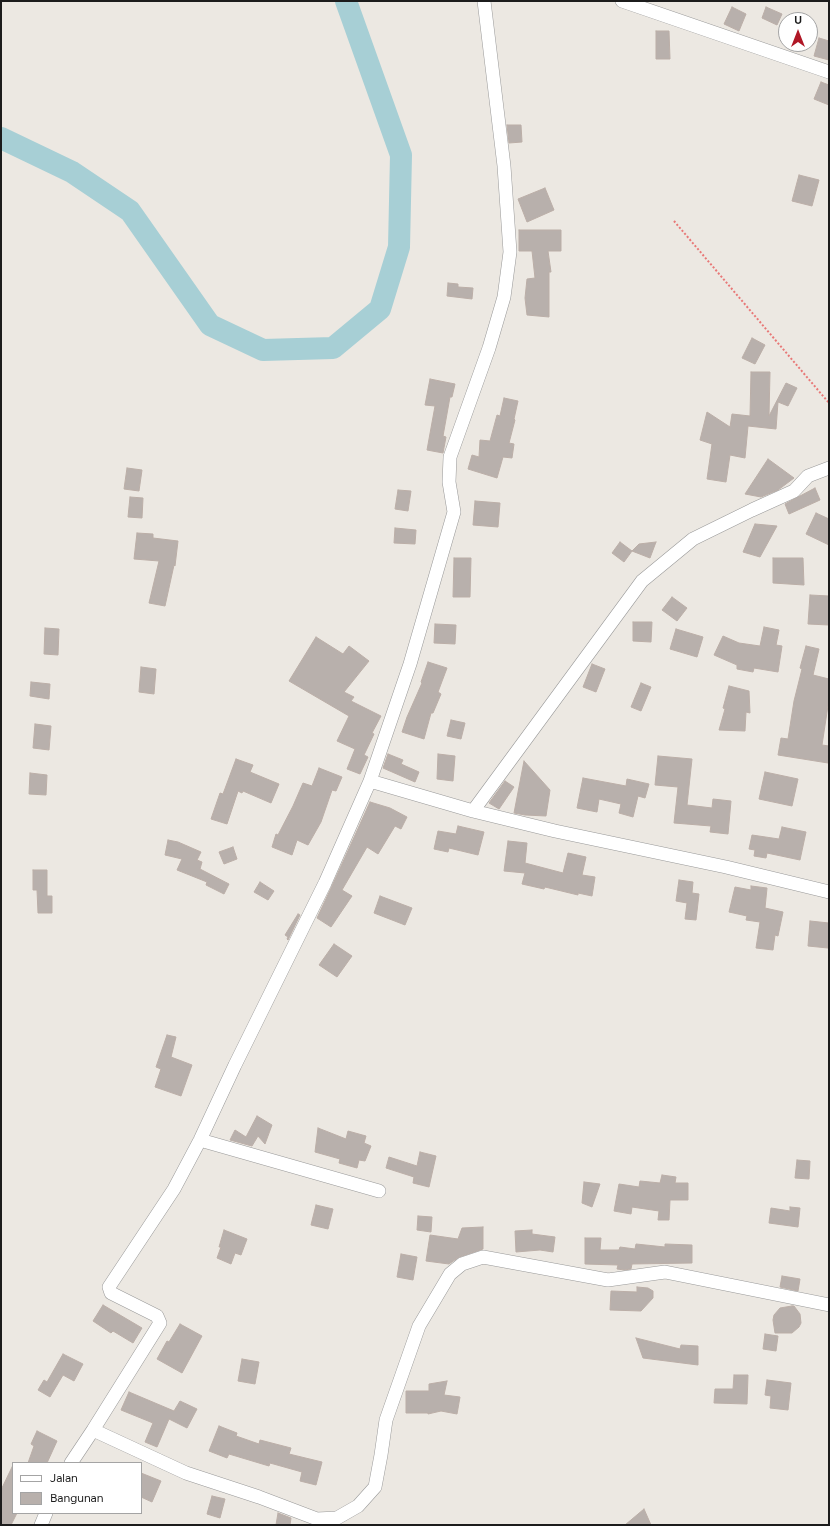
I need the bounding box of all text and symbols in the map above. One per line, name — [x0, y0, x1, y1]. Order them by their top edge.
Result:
north arrow — [778, 12, 818, 52]
text: U — [794, 14, 802, 27]
legend — [12, 1462, 142, 1514]
text: Jalan — [50, 1471, 78, 1485]
text: Bangunan — [50, 1491, 103, 1505]

